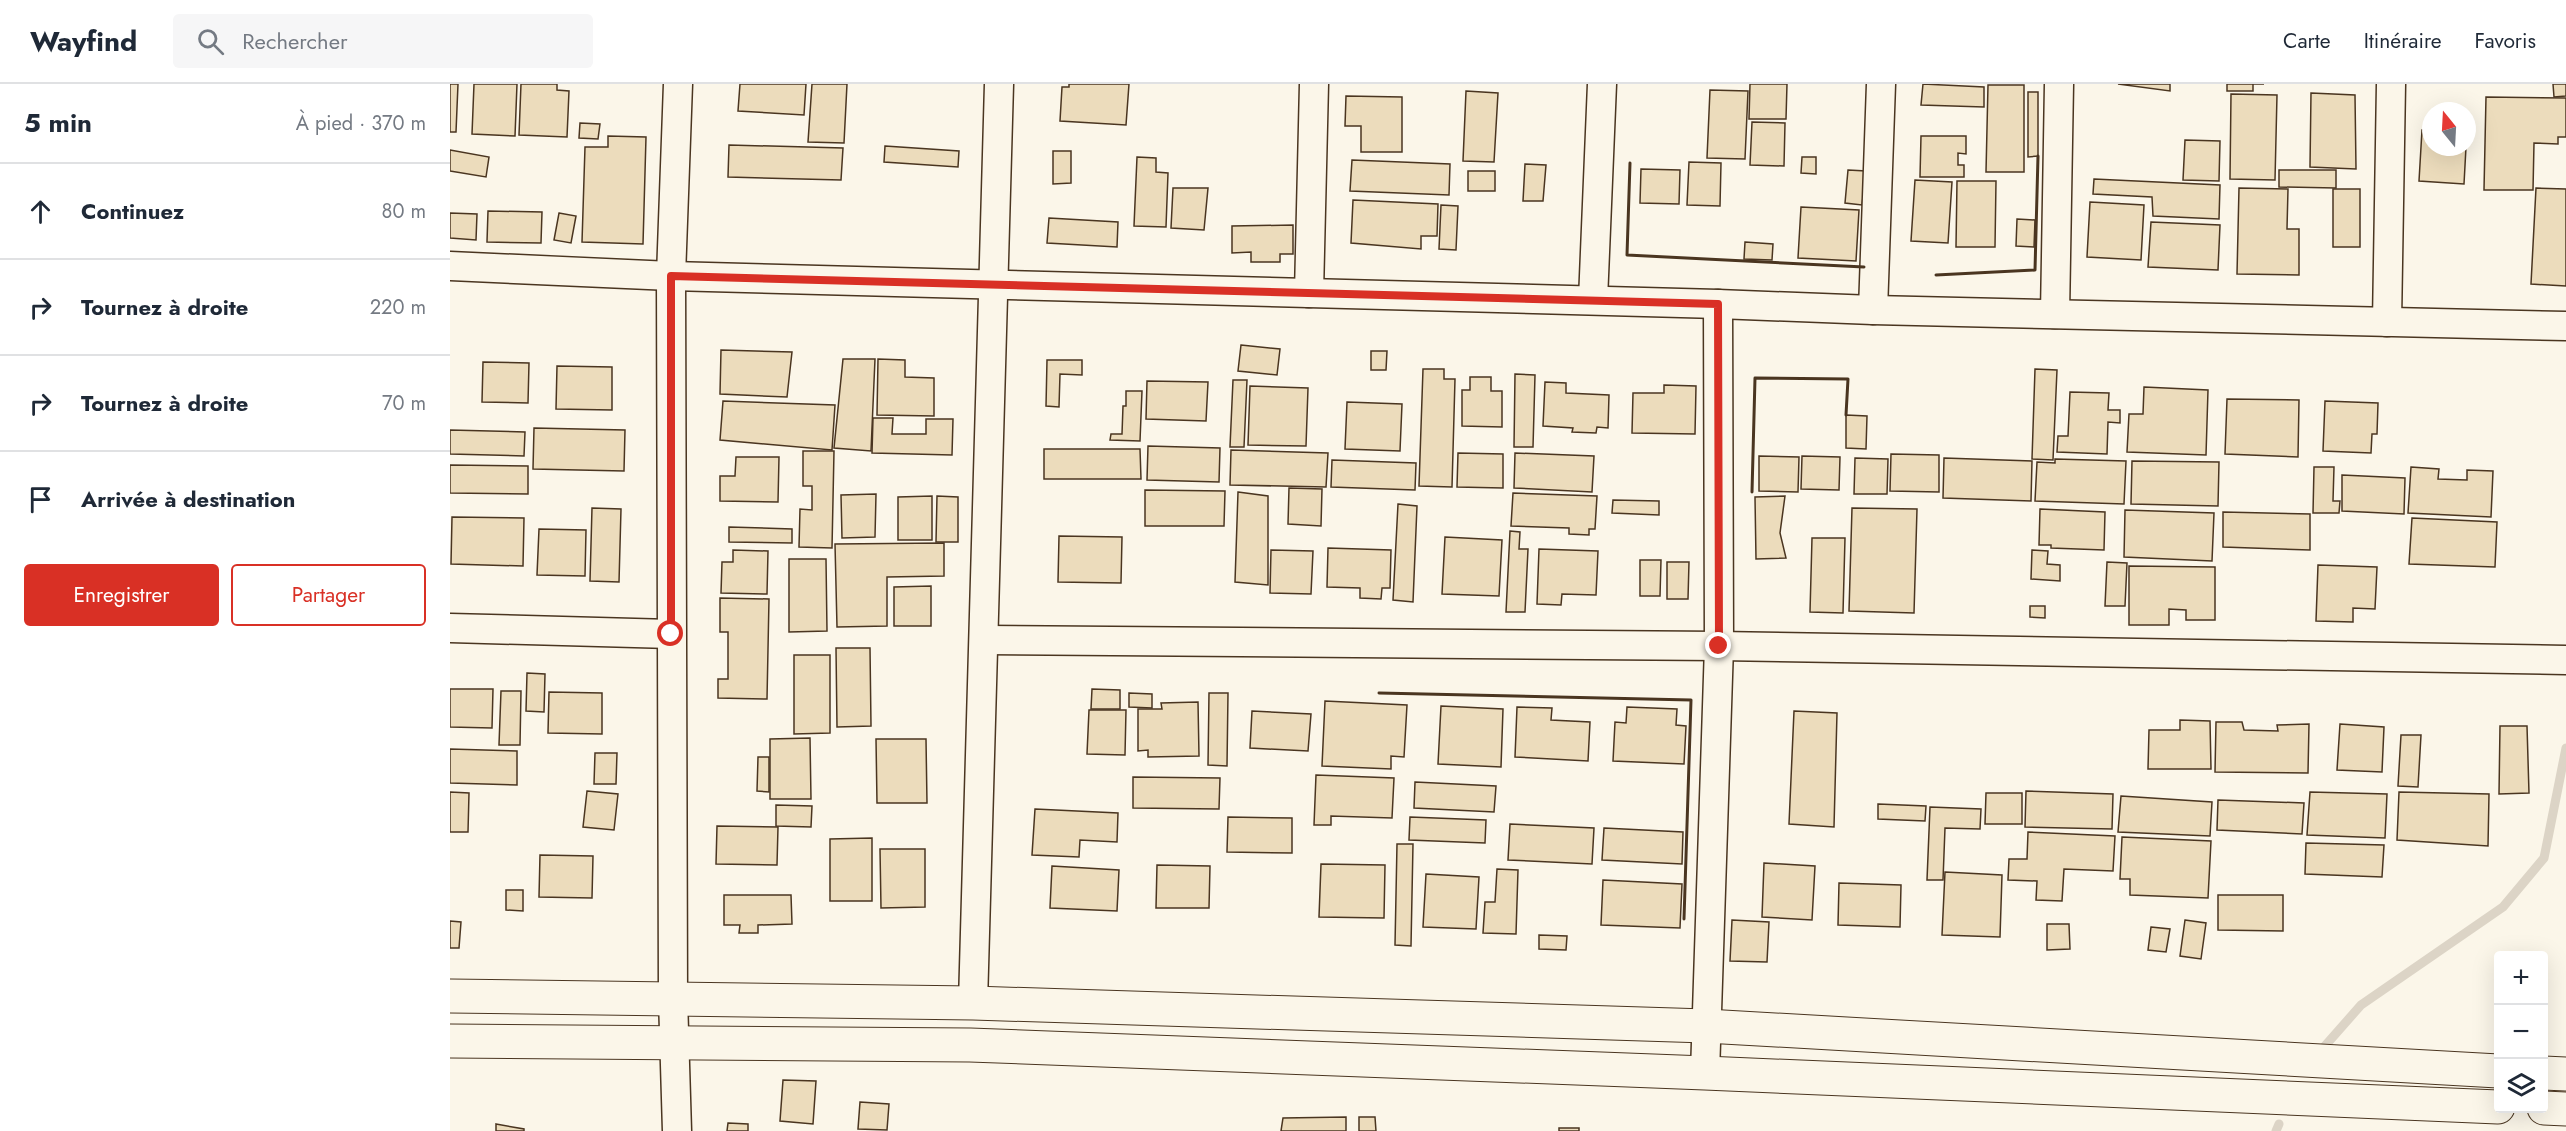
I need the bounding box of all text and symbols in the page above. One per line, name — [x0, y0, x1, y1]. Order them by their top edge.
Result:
search box — [173, 14, 593, 68]
text: Wayfind — [30, 21, 137, 62]
icon: search — [194, 25, 227, 58]
text: Rechercher — [242, 25, 348, 57]
text: Carte — [2283, 26, 2331, 56]
text: Itinéraire — [2364, 26, 2442, 56]
text: Favoris — [2475, 26, 2536, 56]
north arrow — [2422, 102, 2476, 156]
text: 5 min — [24, 104, 92, 142]
text: À pied · 370 m — [296, 109, 426, 138]
icon: ahead — [24, 195, 57, 228]
text: Continuez — [81, 195, 184, 227]
text: 80 m — [381, 197, 426, 226]
icon: right — [24, 291, 57, 324]
text: Tournez à droite — [81, 291, 248, 323]
text: 220 m — [370, 293, 426, 322]
icon: right — [24, 387, 57, 420]
text: Tournez à droite — [81, 387, 248, 419]
text: 70 m — [382, 389, 426, 418]
icon: arrive — [24, 483, 57, 516]
text: Arrivée à destination — [81, 483, 295, 515]
button: Enregistrer — [24, 564, 219, 626]
button: Partager — [231, 564, 426, 626]
route start — [657, 620, 683, 646]
route end — [1705, 632, 1731, 658]
map controls — [2494, 951, 2548, 1113]
button: + — [2494, 951, 2548, 1005]
button: − — [2494, 1005, 2548, 1059]
button: layers — [2494, 1059, 2548, 1113]

